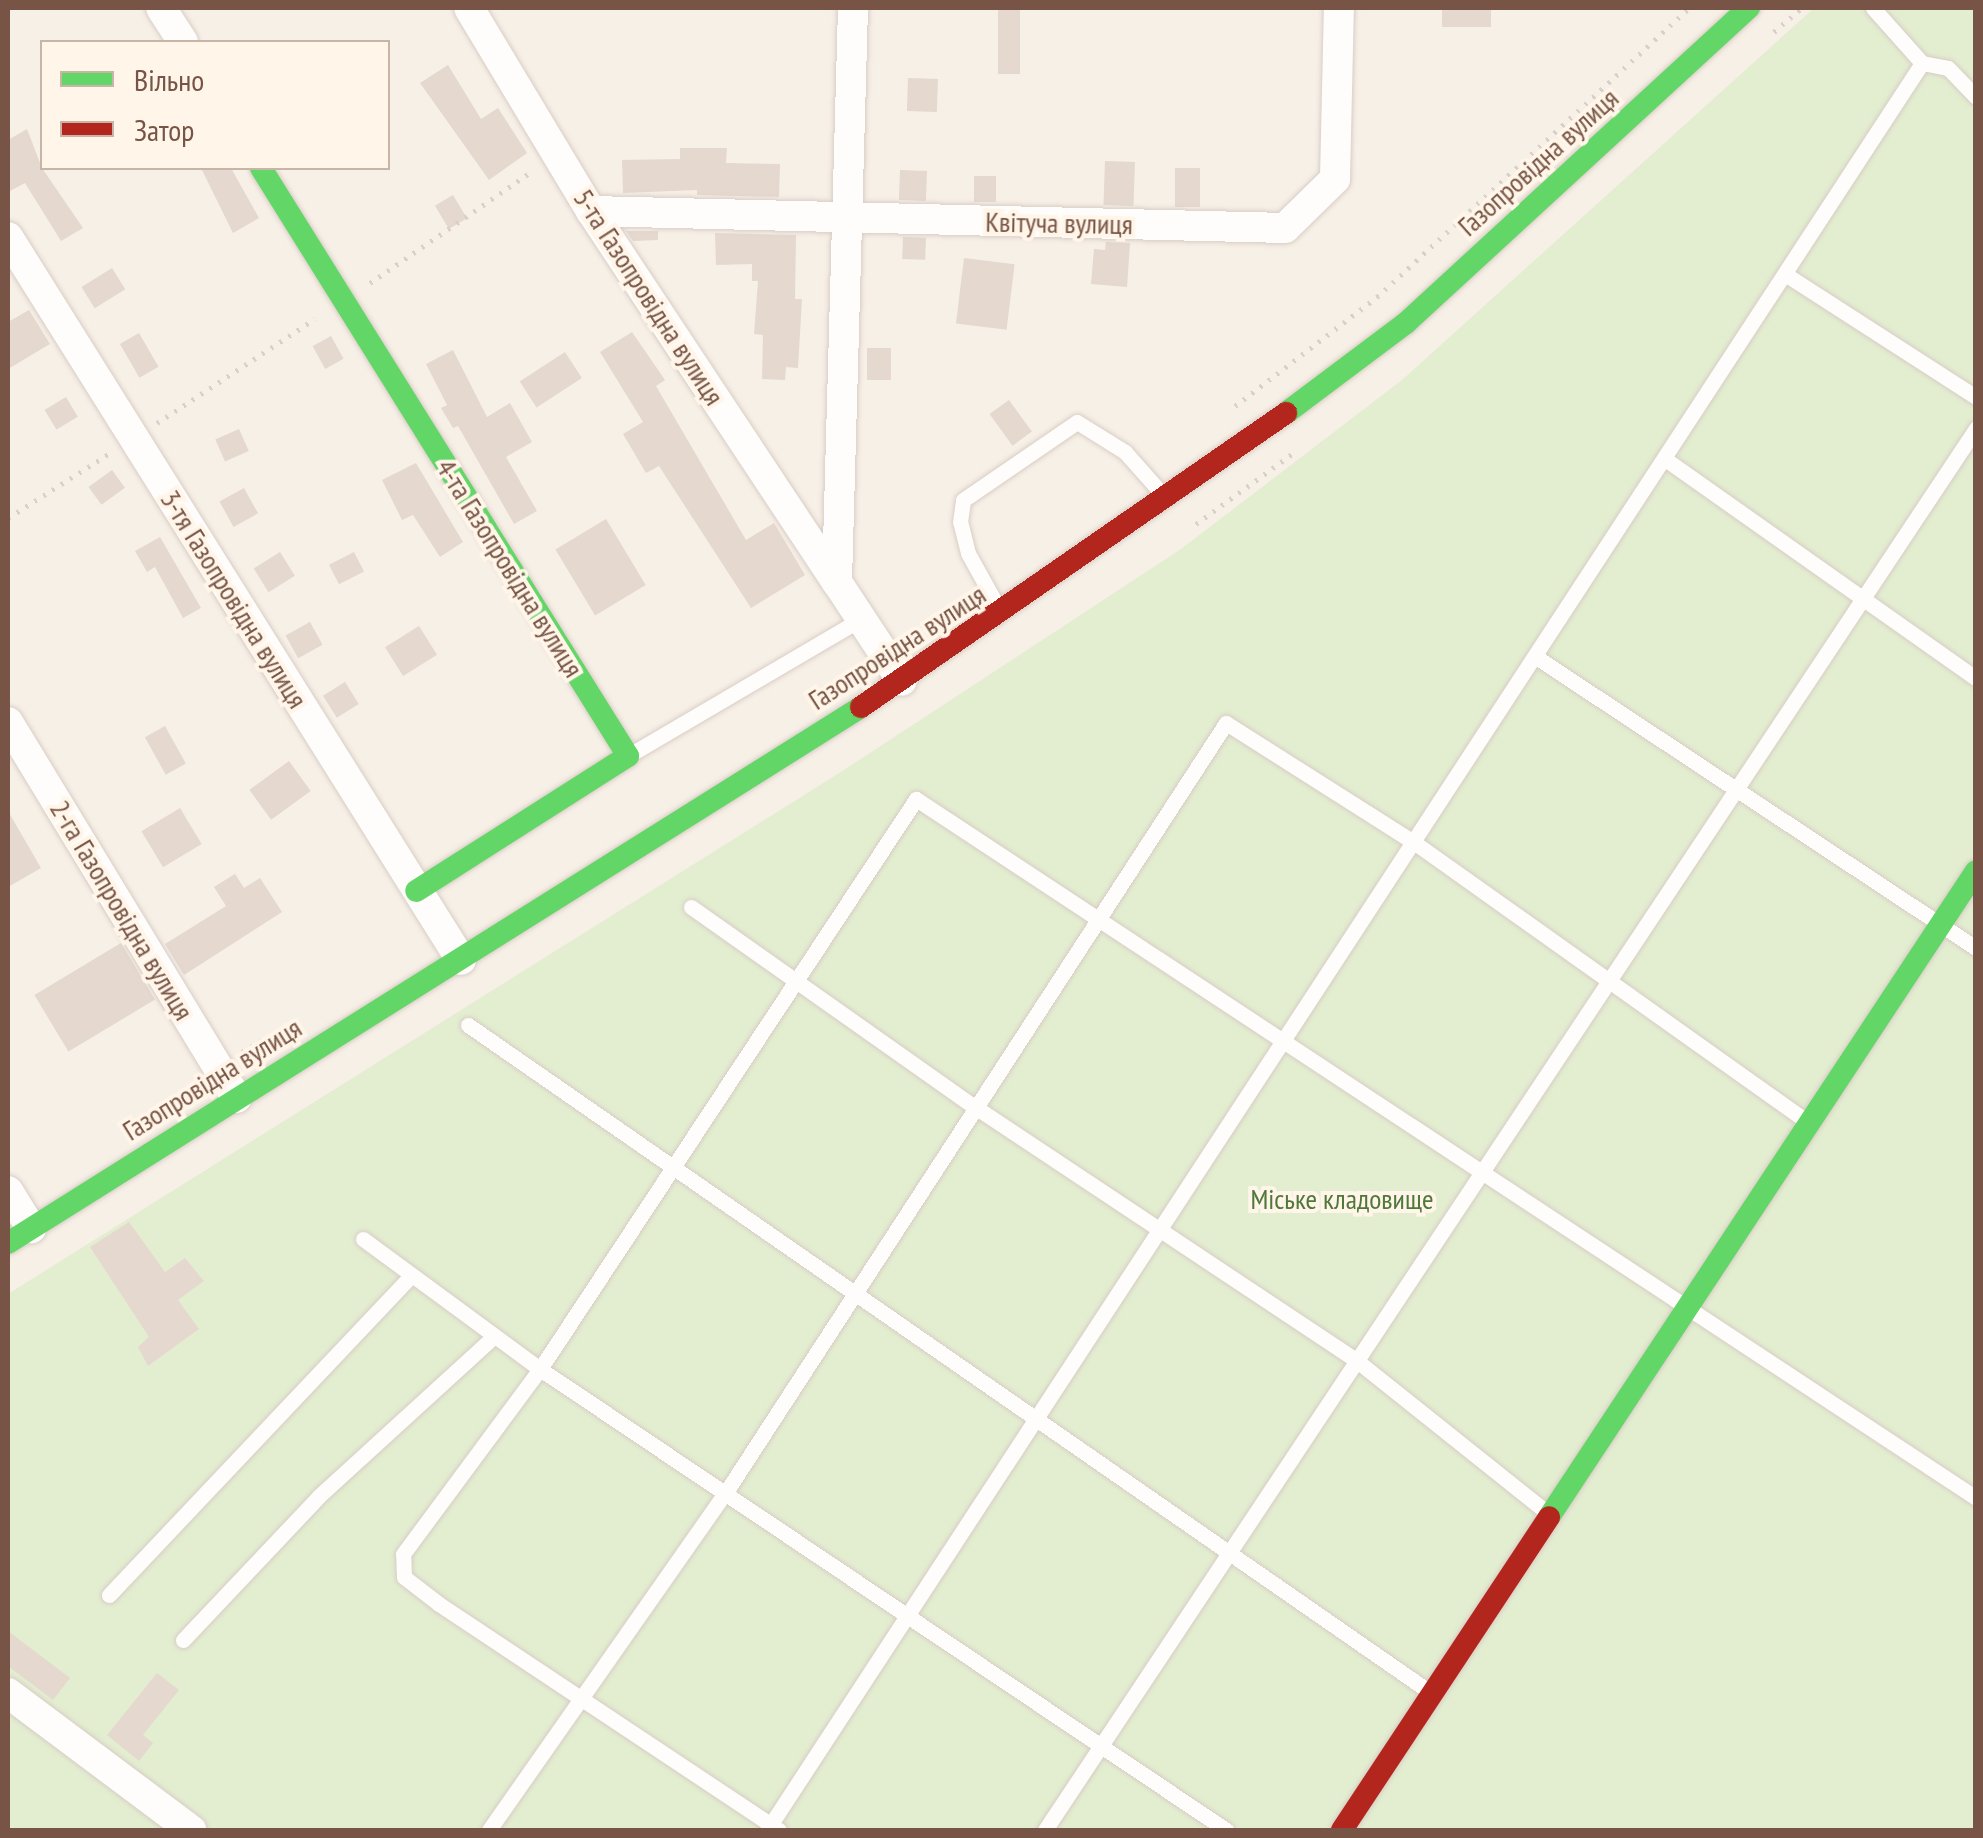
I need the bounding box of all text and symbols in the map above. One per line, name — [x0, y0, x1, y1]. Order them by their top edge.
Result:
legend — [40, 40, 390, 170]
text: Вільно — [134, 60, 204, 99]
street label: Газопровідна вулиця — [1451, 81, 1625, 243]
text: Затор — [134, 110, 194, 149]
street label: 5-та Газопровідна вулиця — [567, 183, 731, 411]
street label: Квітуча вулиця — [985, 205, 1133, 241]
street label: 4-та Газопровідна вулиця — [429, 453, 591, 683]
street label: 3-тя Газопровідна вулиця — [153, 484, 315, 714]
street label: Газопровідна вулиця — [802, 577, 992, 717]
street label: 2-га Газопровідна вулиця — [43, 794, 201, 1026]
street label: Газопровідна вулиця — [117, 1011, 307, 1147]
park label: Міське кладовище — [1250, 1182, 1434, 1216]

